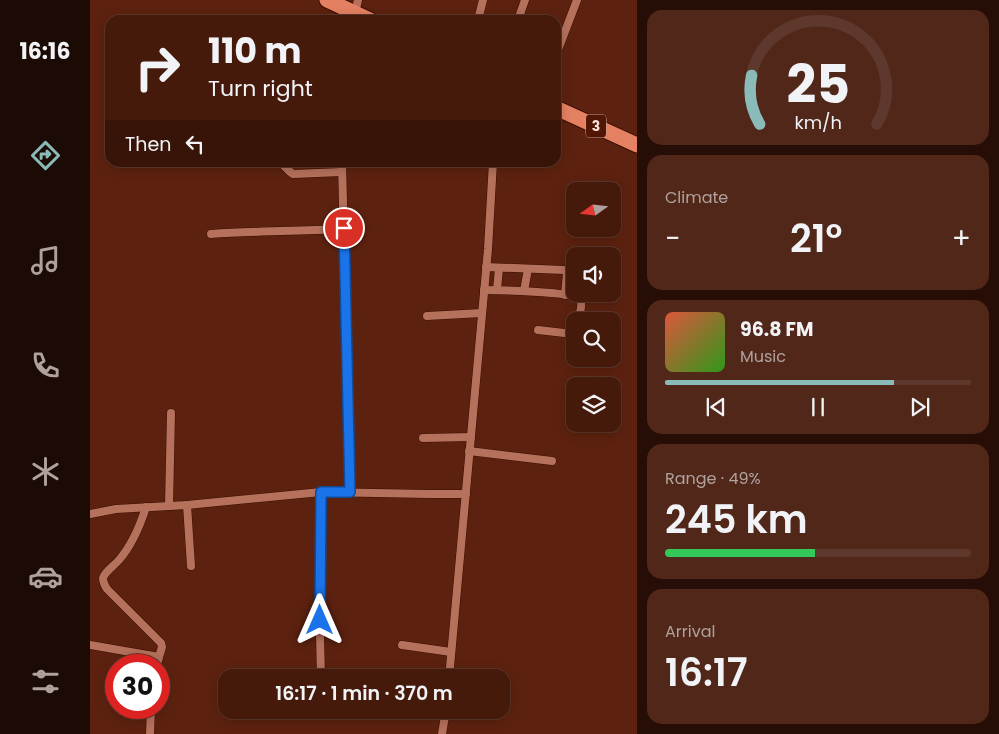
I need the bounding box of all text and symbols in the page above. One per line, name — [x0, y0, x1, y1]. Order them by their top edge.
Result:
text: 110 m — [208, 26, 302, 75]
icon: right — [125, 35, 190, 100]
text: 16:16 — [20, 36, 70, 67]
text: 25 — [786, 48, 850, 121]
text: Turn right — [208, 73, 313, 104]
text: km/h — [794, 110, 842, 135]
road number: 3 — [586, 114, 606, 138]
icon: left — [181, 130, 209, 158]
text: Then — [125, 131, 171, 158]
icon: directions — [28, 138, 63, 173]
north arrow — [566, 182, 621, 238]
map controls — [566, 182, 621, 432]
text: Climate — [665, 186, 728, 209]
pin — [323, 207, 365, 249]
text: 21° — [790, 212, 842, 265]
icon: arrive — [330, 214, 358, 242]
text: − — [665, 219, 680, 258]
text: + — [952, 219, 971, 258]
icon: music — [28, 243, 63, 278]
button: sound — [566, 247, 621, 302]
button: search — [566, 312, 621, 367]
text: 96.8 FM — [740, 316, 813, 343]
text: Music — [740, 345, 786, 368]
icon: phone — [28, 348, 63, 383]
button: layers — [566, 377, 621, 432]
icon: previous — [702, 393, 730, 421]
icon: pause — [804, 393, 832, 421]
icon: next — [906, 393, 934, 421]
icon: climate — [28, 454, 63, 489]
text: Range · 49% — [665, 467, 761, 490]
text: 245 km — [665, 493, 807, 546]
icon: car — [28, 559, 63, 594]
position arrow — [293, 593, 345, 645]
text: Arrival — [665, 620, 715, 643]
text: 16:17 — [665, 646, 748, 699]
speed limit sign: 30 — [105, 654, 170, 719]
icon: filters — [28, 664, 63, 699]
text: 16:17 · 1 min · 370 m — [275, 680, 453, 707]

